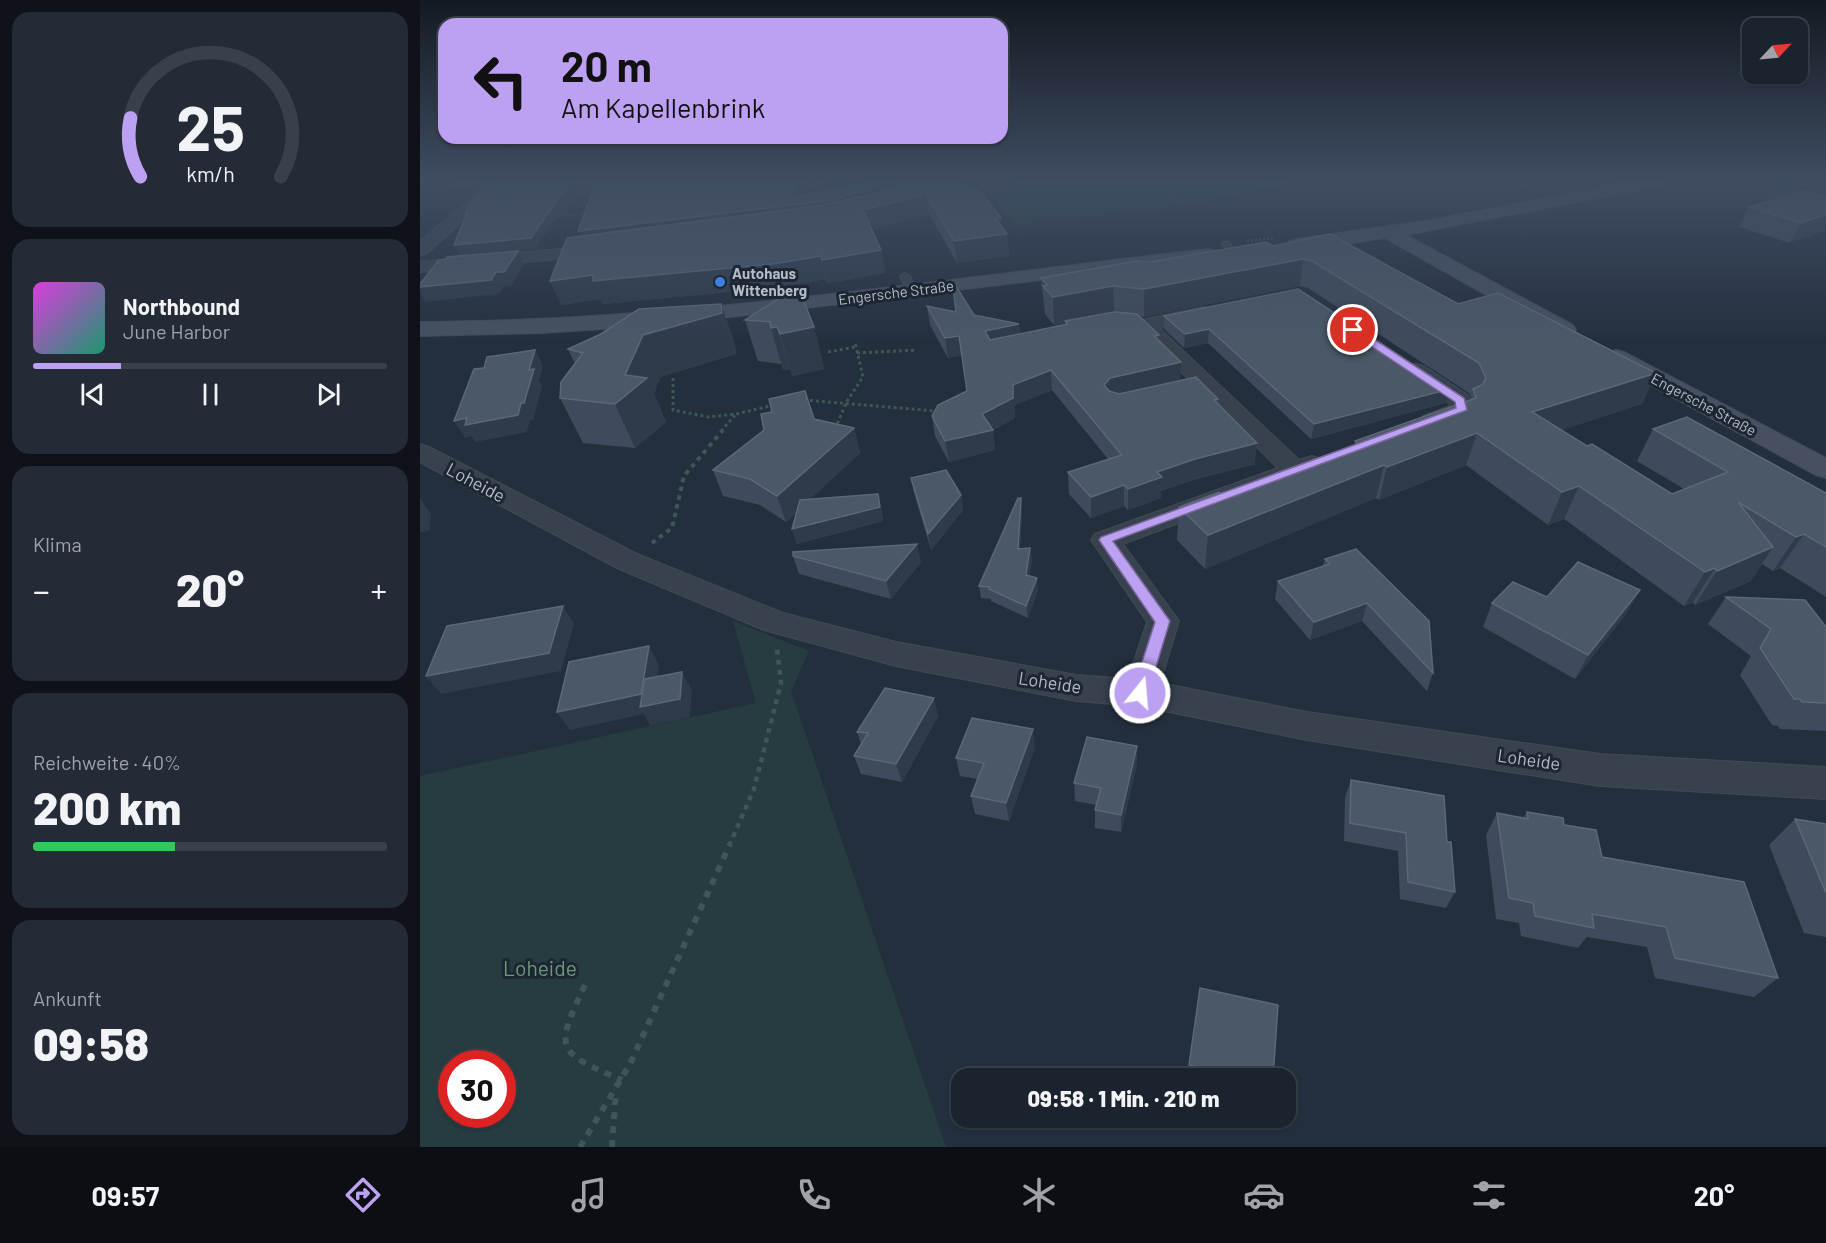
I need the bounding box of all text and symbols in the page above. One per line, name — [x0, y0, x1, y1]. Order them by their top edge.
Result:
north arrow — [1742, 18, 1808, 84]
map controls — [1742, 18, 1808, 84]
text: 20 m — [561, 40, 652, 90]
icon: left — [462, 42, 540, 120]
text: 25 — [176, 89, 244, 163]
text: Am Kapellenbrink — [561, 91, 765, 123]
text: km/h — [186, 161, 234, 186]
place label: Autohaus Wittenberg — [732, 264, 807, 299]
marker: Autohaus Wittenberg — [713, 275, 727, 289]
street label: Engersche Straße — [837, 276, 955, 308]
text: Northbound — [123, 293, 240, 319]
pin — [1327, 304, 1378, 355]
icon: arrive — [1336, 313, 1369, 346]
text: June Harbor — [123, 319, 230, 343]
street label: Engersche Straße — [1648, 369, 1760, 439]
icon: previous — [76, 378, 109, 411]
icon: pause — [194, 378, 227, 411]
icon: next — [312, 378, 345, 411]
street label: Loheide — [443, 457, 509, 507]
text: Klima — [33, 532, 82, 556]
text: 20° — [176, 562, 244, 616]
text: − — [33, 570, 50, 610]
text: + — [371, 570, 387, 610]
position arrow — [1108, 661, 1172, 725]
street label: Loheide — [1017, 666, 1083, 698]
street label: Loheide — [1496, 744, 1562, 774]
text: Reichweite · 40% — [33, 750, 181, 774]
text: 200 km — [33, 780, 181, 834]
park label: Loheide — [503, 955, 577, 980]
text: Ankunft — [33, 986, 102, 1010]
text: 09:58 — [33, 1016, 149, 1070]
speed limit sign: 30 — [438, 1050, 516, 1128]
text: 09:58 · 1 Min. · 210 m — [1027, 1085, 1220, 1111]
icon: directions — [342, 1174, 384, 1216]
icon: music — [568, 1174, 610, 1216]
icon: phone — [793, 1174, 835, 1216]
icon: climate — [1018, 1174, 1060, 1216]
icon: car — [1243, 1174, 1285, 1216]
icon: filters — [1468, 1174, 1510, 1216]
text: 09:57 — [92, 1179, 159, 1211]
text: 20° — [1694, 1179, 1734, 1211]

